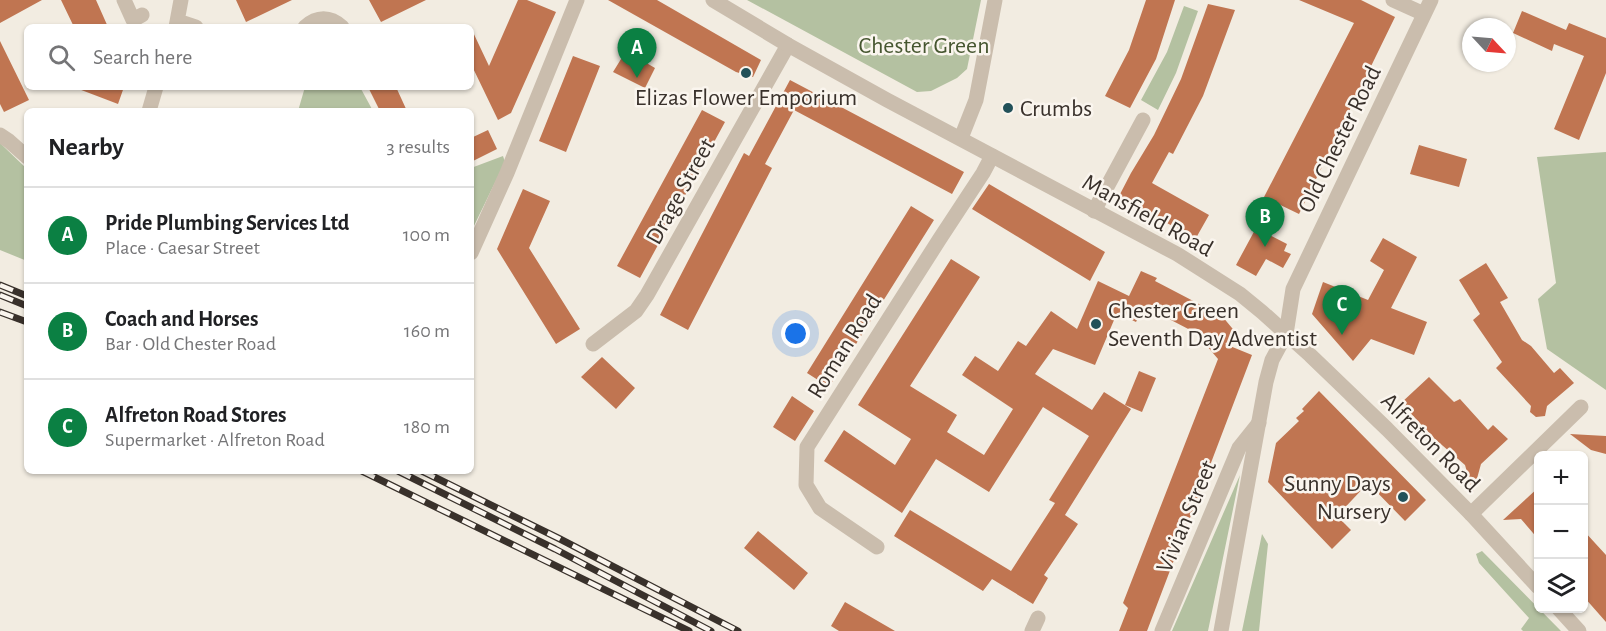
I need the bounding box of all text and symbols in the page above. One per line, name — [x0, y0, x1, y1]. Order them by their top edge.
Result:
north arrow — [1462, 18, 1516, 72]
search box — [24, 24, 474, 90]
pin: A — [618, 28, 656, 78]
park label: Chester Green — [858, 34, 990, 58]
icon: search — [45, 41, 78, 74]
text: Search here — [93, 46, 192, 68]
street label: Old Chester Road — [1294, 62, 1386, 217]
marker: Elizas Flower Emporium — [739, 66, 753, 80]
place label: Elizas Flower Emporium — [635, 86, 857, 110]
place label: Crumbs — [1020, 97, 1092, 121]
marker: Crumbs — [1001, 101, 1015, 115]
text: Nearby — [48, 134, 124, 160]
street label: Drage Street — [642, 134, 720, 249]
text: 3 results — [386, 137, 450, 157]
street label: Mansfield Road — [1078, 170, 1217, 262]
pin: B — [1246, 198, 1284, 247]
text: Pride Plumbing Services Ltd — [105, 212, 349, 234]
text: A — [62, 225, 74, 245]
text: 100 m — [403, 225, 450, 245]
text: Place · Caesar Street — [105, 238, 260, 258]
pin: C — [1322, 286, 1362, 335]
street label: Roman Road — [803, 290, 886, 403]
place label: Chester Green Seventh Day Adventist — [1108, 299, 1317, 351]
text: Coach and Horses — [105, 308, 258, 330]
marker: Chester Green Seventh Day Adventist — [1089, 317, 1103, 331]
your location — [781, 319, 810, 348]
text: B — [62, 321, 73, 341]
text: 160 m — [404, 321, 450, 341]
text: Bar · Old Chester Road — [105, 334, 276, 354]
street label: Alfreton Road — [1376, 389, 1484, 497]
text: Alfreton Road Stores — [105, 404, 287, 426]
text: C — [62, 417, 73, 437]
text: 180 m — [404, 417, 450, 437]
text: Supermarket · Alfreton Road — [105, 430, 325, 450]
map controls — [1534, 451, 1588, 613]
button: + — [1534, 451, 1588, 505]
street label: Vivian Street — [1153, 457, 1221, 576]
place label: Sunny Days Nursery — [1284, 472, 1391, 524]
marker: Sunny Days Nursery — [1396, 490, 1410, 504]
button: − — [1534, 505, 1588, 559]
button: layers — [1534, 559, 1588, 613]

